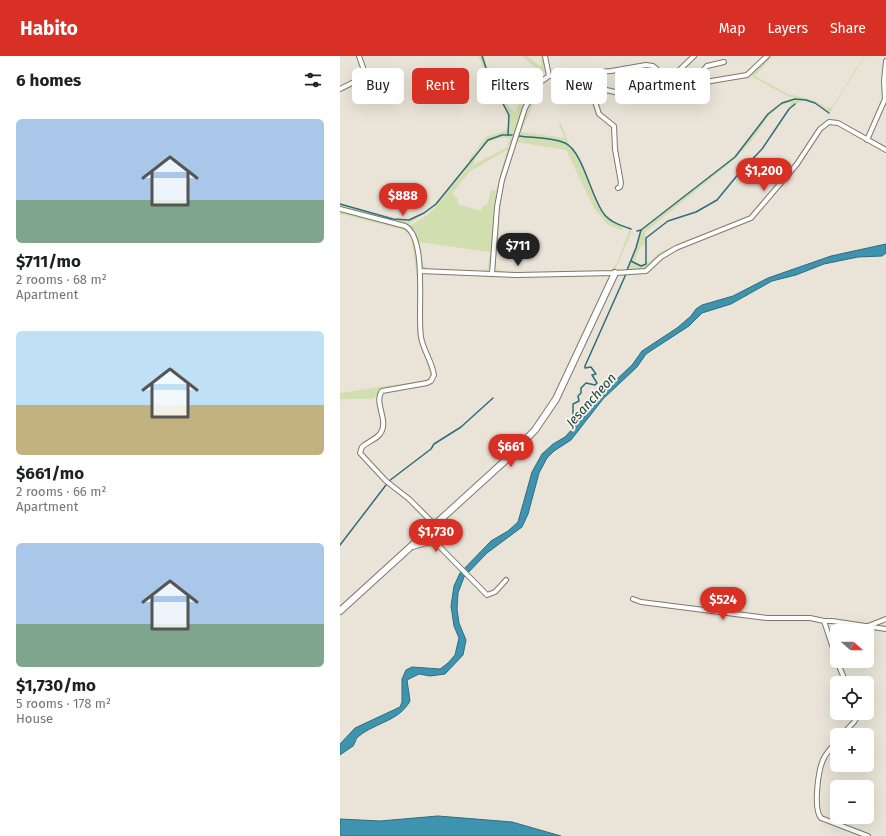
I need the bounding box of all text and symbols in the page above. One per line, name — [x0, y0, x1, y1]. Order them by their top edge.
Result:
text: Habito — [20, 17, 78, 40]
text: Map — [719, 20, 745, 37]
text: Layers — [767, 20, 808, 37]
text: Share — [830, 20, 866, 37]
chip: Buy — [352, 68, 404, 104]
chip: Rent — [412, 68, 469, 104]
chip: Filters — [477, 68, 543, 104]
chip: New — [551, 68, 607, 104]
chip: Apartment — [615, 68, 710, 104]
icon: filters — [302, 69, 324, 91]
text: 6 homes — [16, 70, 81, 91]
icon: home — [134, 145, 206, 217]
pin: $1,200 — [731, 158, 797, 192]
text: $1,200 — [745, 163, 783, 178]
pin: $888 — [379, 183, 427, 217]
text: $888 — [388, 188, 418, 203]
pin: $711 — [494, 233, 542, 267]
text: $711 — [506, 238, 530, 253]
text: $711/mo — [16, 251, 81, 272]
text: 2 rooms · 68 m² — [16, 272, 107, 287]
text: Apartment — [16, 287, 78, 302]
icon: home — [134, 357, 206, 429]
water label: Jesancheon — [562, 370, 619, 431]
pin: $661 — [487, 434, 535, 468]
text: $661 — [497, 439, 525, 454]
text: $661/mo — [16, 463, 84, 484]
text: 2 rooms · 66 m² — [16, 484, 107, 499]
text: Apartment — [16, 499, 78, 514]
pin: $1,730 — [403, 519, 469, 553]
text: $1,730 — [418, 524, 454, 539]
icon: home — [134, 569, 206, 641]
pin: $524 — [699, 587, 747, 621]
text: $524 — [709, 592, 737, 607]
north arrow — [830, 624, 874, 668]
map controls — [830, 624, 874, 824]
text: $1,730/mo — [16, 675, 96, 696]
button: locate — [830, 676, 874, 720]
text: 5 rooms · 178 m² — [16, 696, 111, 711]
text: House — [16, 711, 53, 726]
button: + — [830, 728, 874, 772]
button: − — [830, 780, 874, 824]

